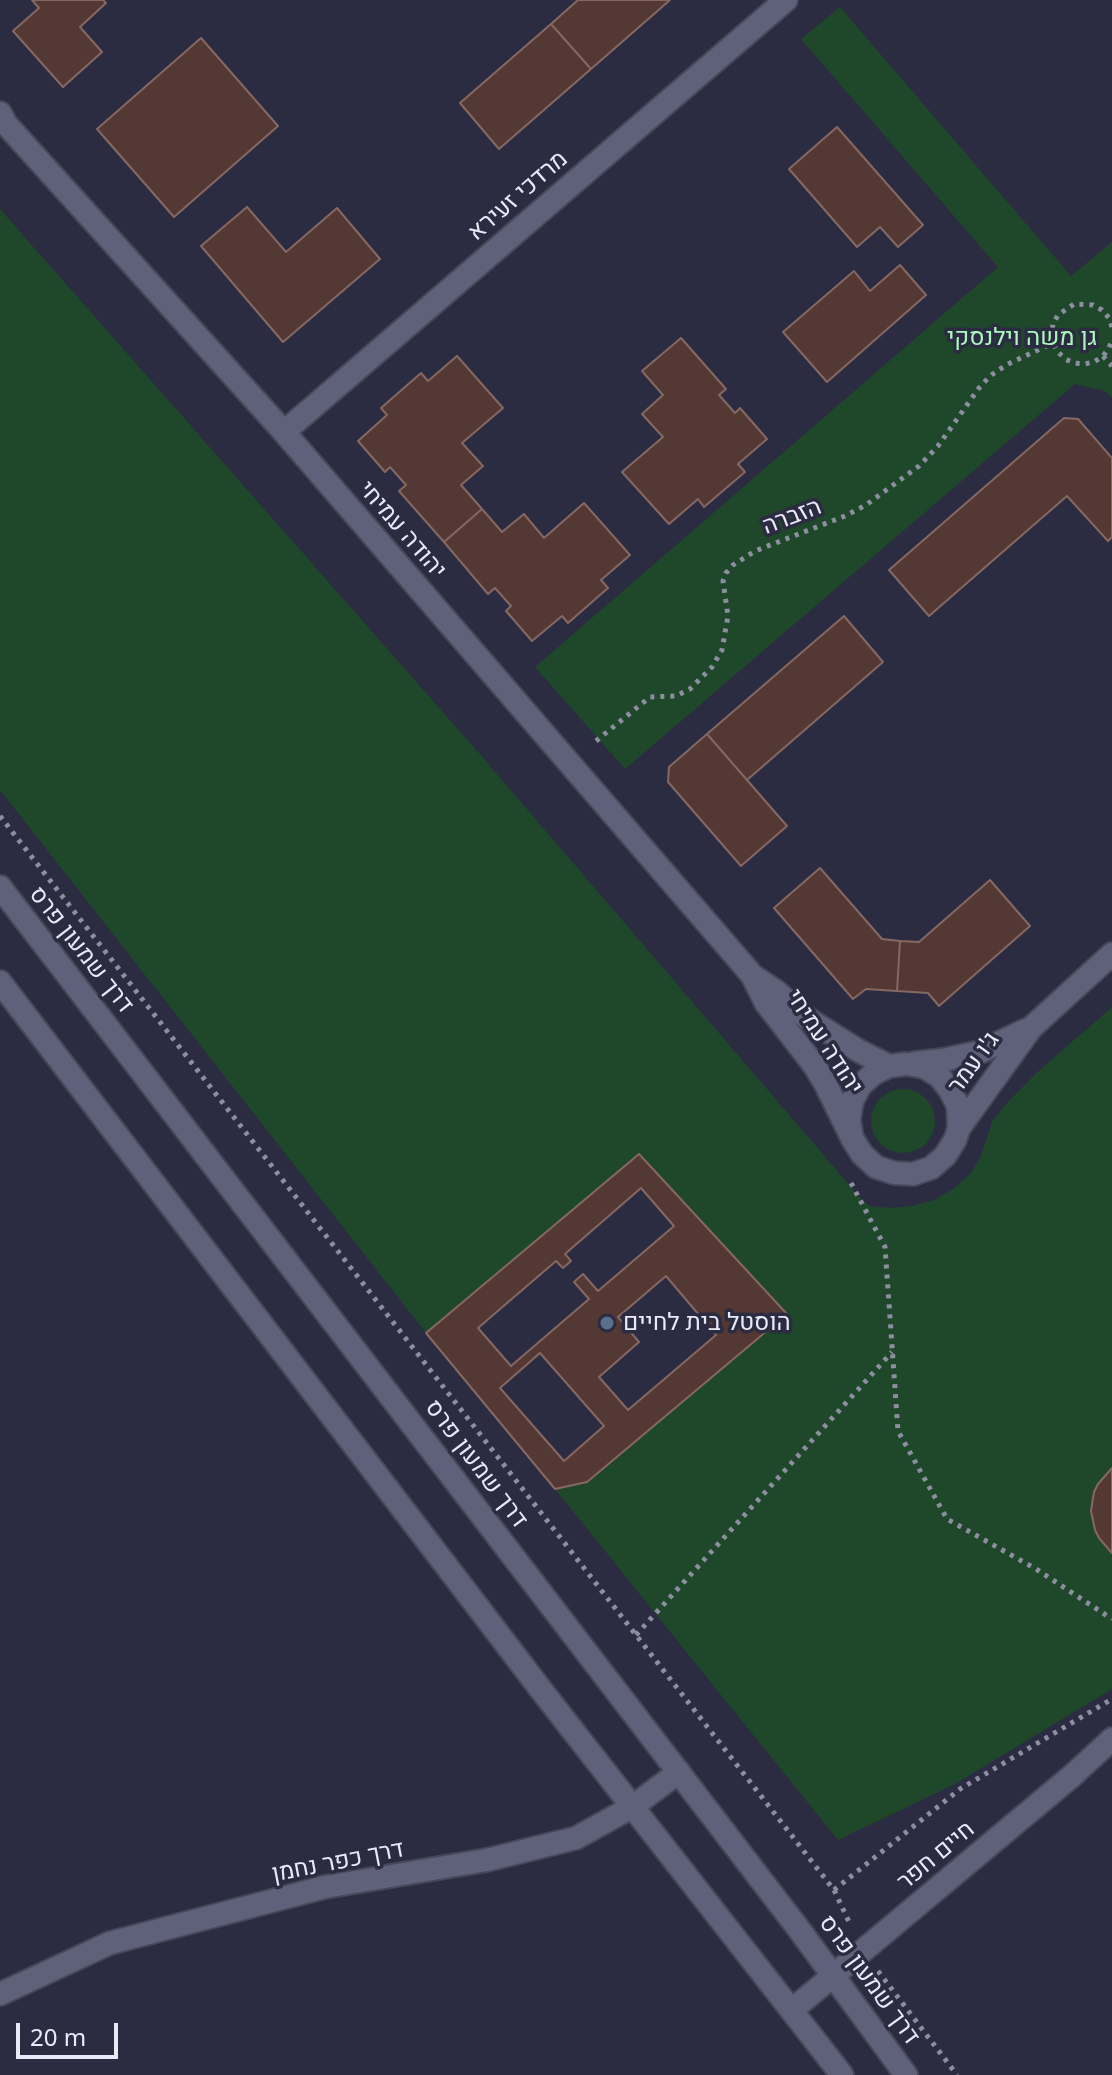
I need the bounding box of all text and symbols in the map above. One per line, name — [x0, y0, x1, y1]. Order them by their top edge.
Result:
street label: מרדכי זעירא — [462, 145, 574, 247]
park label: גן משה וילנסקי — [947, 324, 1097, 352]
street label: יהודה עמיחי — [352, 475, 452, 585]
street label: הזברה — [758, 493, 826, 541]
street label: דרך שמעון פרס — [23, 881, 139, 1019]
street label: יהודה עמיחי — [779, 984, 869, 1100]
street label: ג'ו עמר — [942, 1027, 1006, 1099]
place label: הוסטל בית לחיים — [623, 1309, 791, 1337]
marker: הוסטל בית לחיים — [598, 1314, 616, 1332]
street label: דרך שמעון פרס — [418, 1394, 534, 1534]
street label: חיים חפר — [892, 1815, 980, 1897]
street label: דרך כפר נחמן — [270, 1835, 406, 1889]
street label: דרך שמעון פרס — [812, 1910, 926, 2050]
scale bar — [20, 2007, 122, 2057]
text: 20 m — [30, 2020, 86, 2053]

